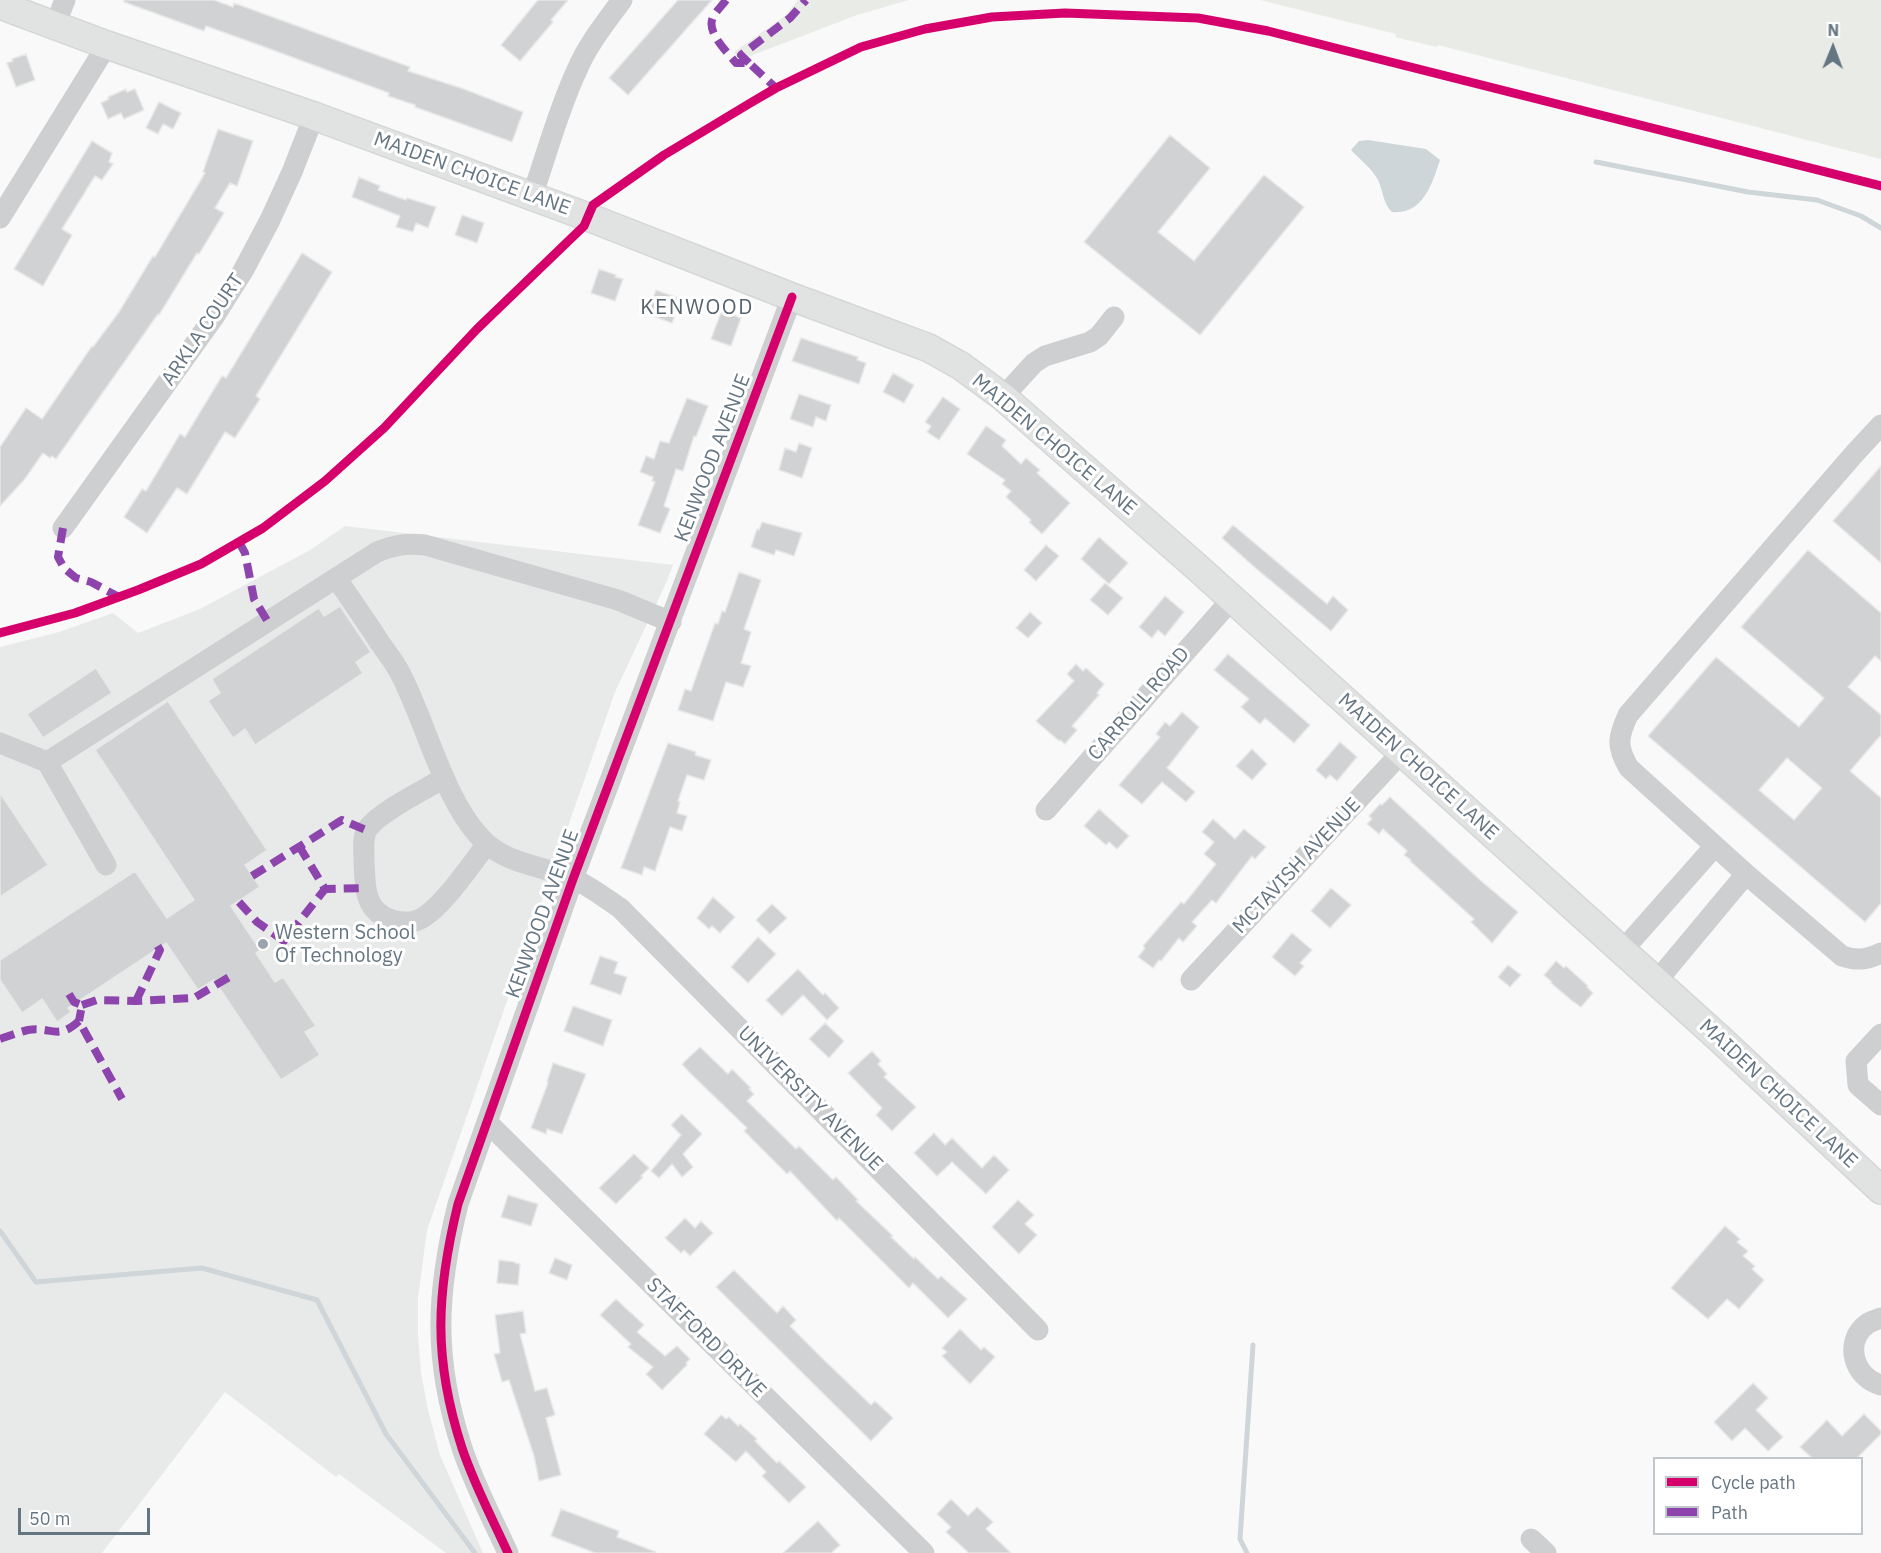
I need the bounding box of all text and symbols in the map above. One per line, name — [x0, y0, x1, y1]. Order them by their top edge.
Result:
north arrow — [1803, 18, 1863, 78]
text: N — [1827, 20, 1839, 40]
street label: MAIDEN CHOICE LANE — [370, 127, 574, 221]
street label: ARKLA COURT — [157, 269, 249, 391]
district label: KENWOOD — [640, 295, 754, 321]
street label: MAIDEN CHOICE LANE — [967, 369, 1141, 521]
street label: KENWOOD AVENUE — [670, 371, 756, 545]
street label: CARROLL ROAD — [1083, 642, 1195, 766]
street label: MAIDEN CHOICE LANE — [1333, 689, 1503, 845]
street label: MCTAVISH AVENUE — [1228, 793, 1366, 939]
street label: KENWOOD AVENUE — [501, 826, 585, 1002]
place label: Western School Of Technology — [275, 921, 415, 968]
marker: Western School Of Technology — [256, 937, 270, 951]
street label: MAIDEN CHOICE LANE — [1694, 1014, 1862, 1174]
street label: UNIVERSITY AVENUE — [733, 1022, 887, 1176]
street label: STAFFORD DRIVE — [641, 1273, 771, 1403]
legend — [1653, 1457, 1863, 1535]
text: Cycle path — [1711, 1471, 1796, 1494]
scale bar — [21, 1496, 153, 1534]
text: Path — [1711, 1501, 1748, 1524]
text: 50 m — [29, 1507, 71, 1530]

